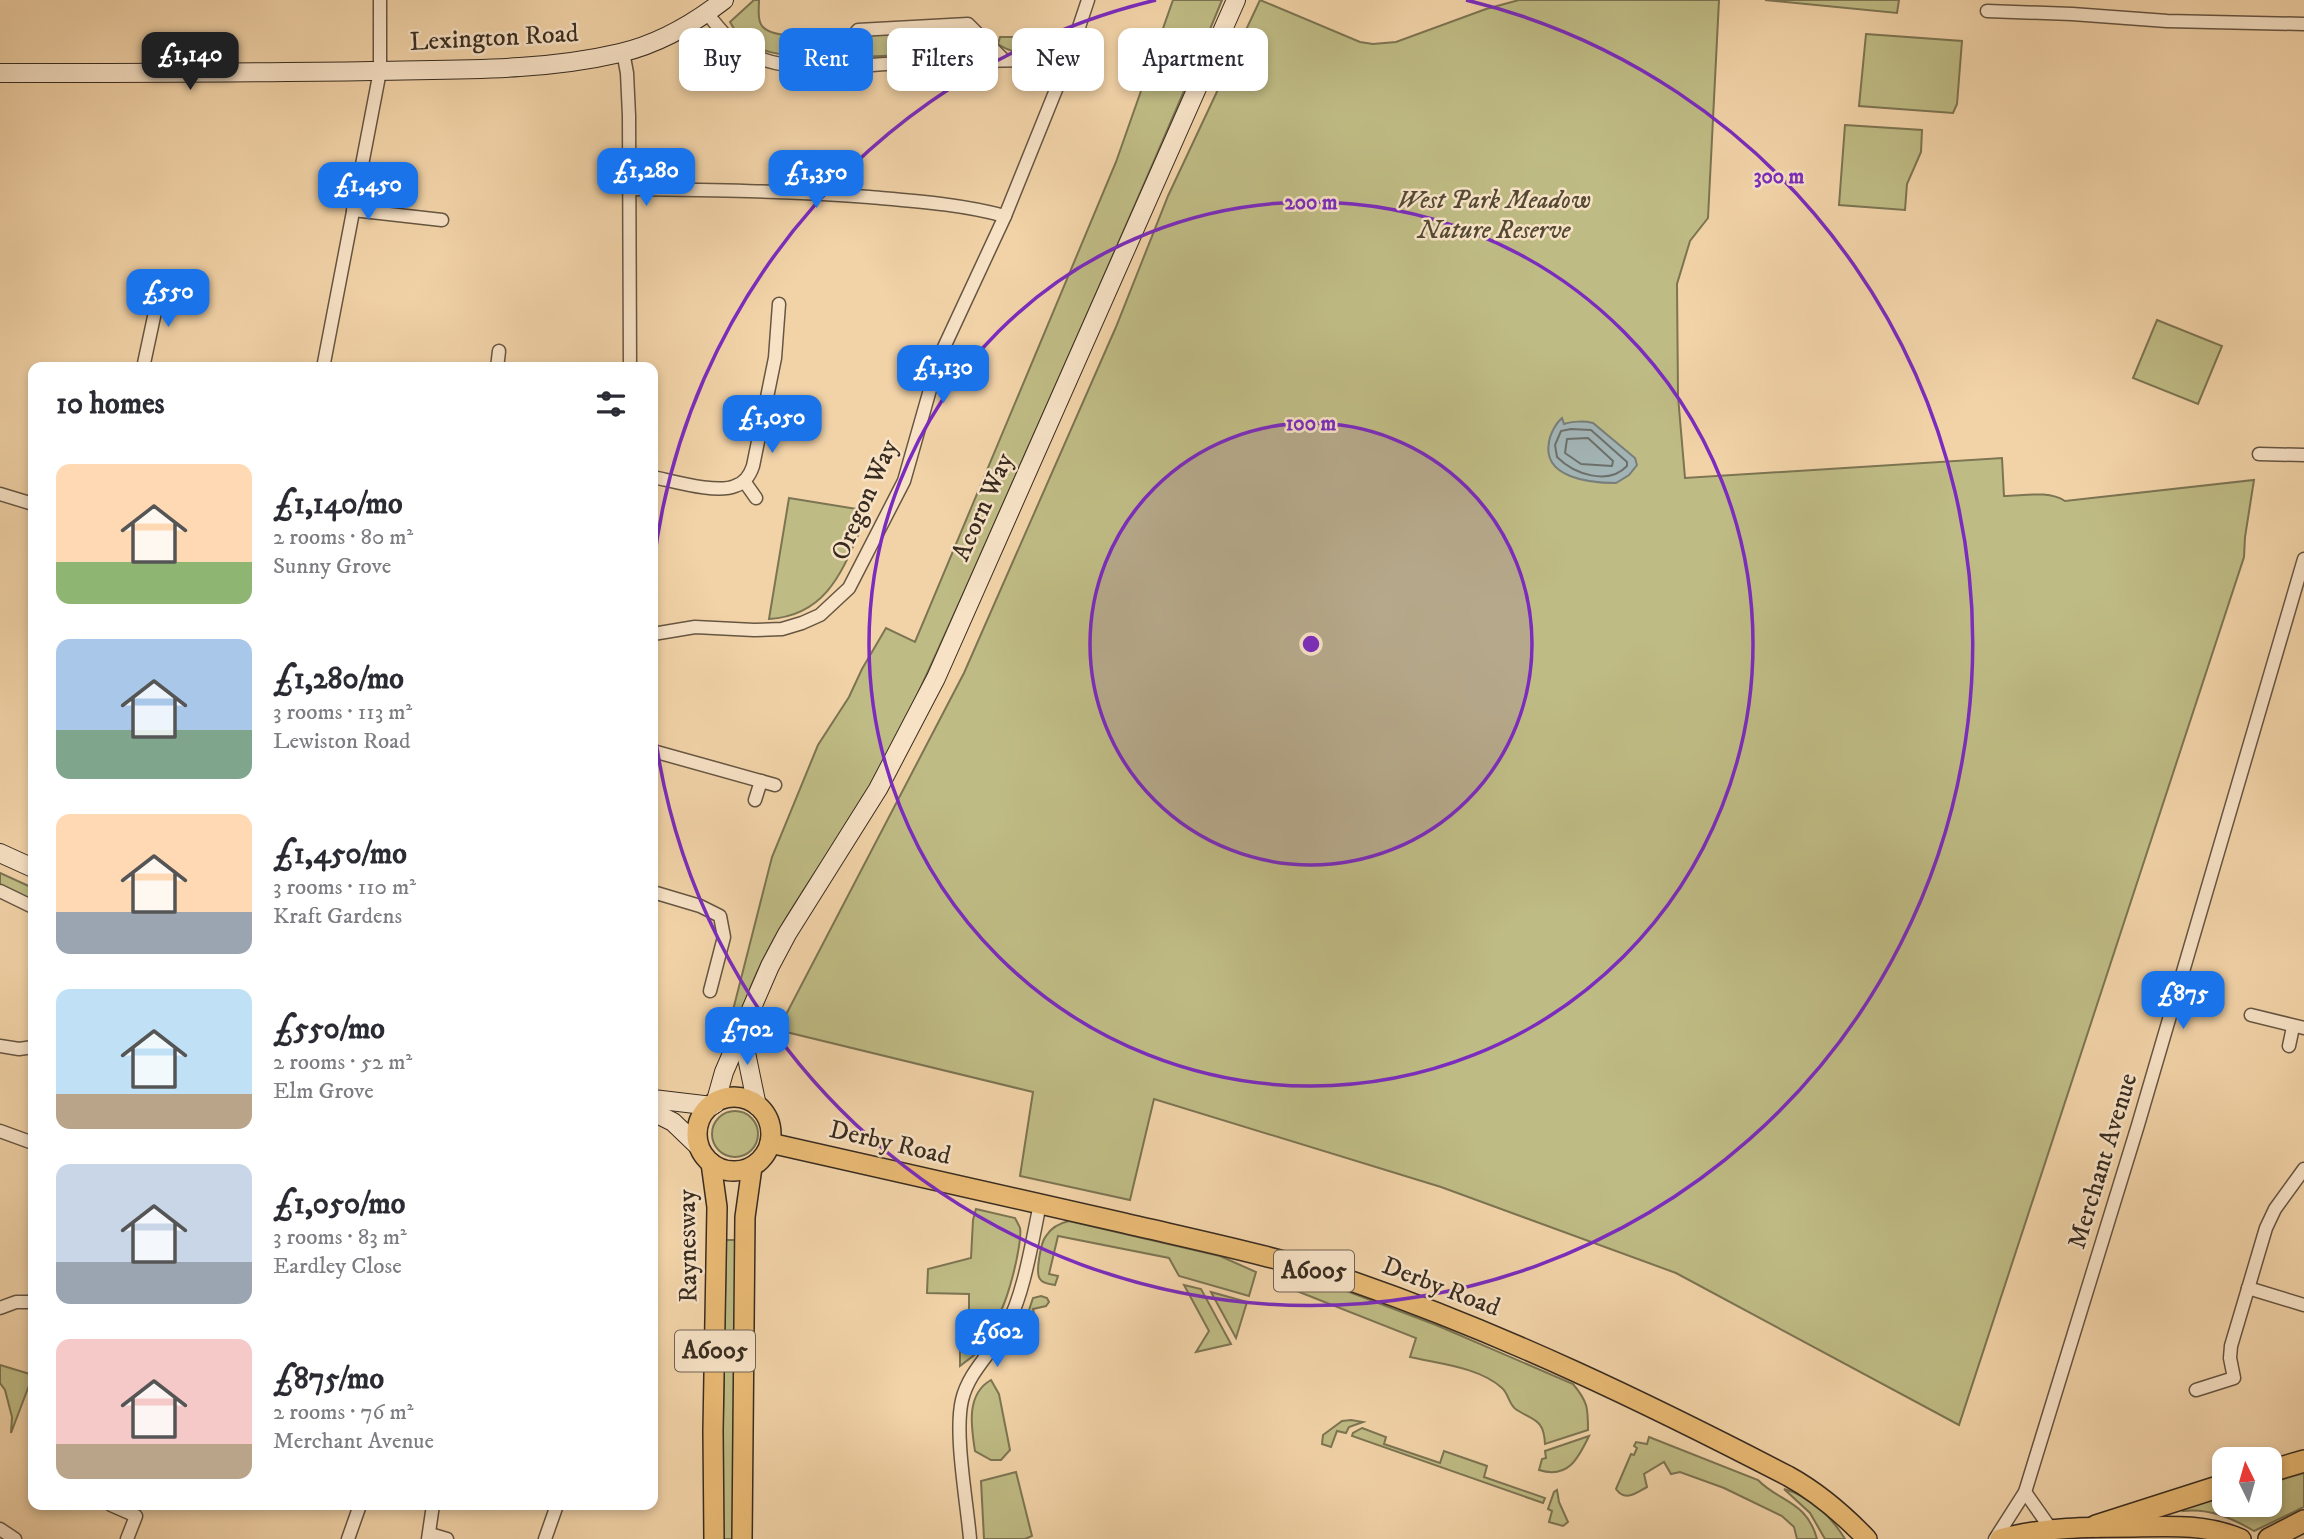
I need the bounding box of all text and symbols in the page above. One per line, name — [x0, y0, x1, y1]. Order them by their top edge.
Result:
street label: Lexington Road — [409, 17, 579, 59]
chip: Buy — [679, 28, 765, 91]
chip: Rent — [779, 28, 873, 91]
chip: Filters — [887, 28, 998, 91]
chip: New — [1012, 28, 1104, 91]
chip: Apartment — [1118, 28, 1268, 91]
pin: £1,140 — [133, 32, 247, 92]
text: £1,140 — [158, 40, 222, 69]
pin: £1,280 — [589, 148, 703, 208]
pin: £1,350 — [759, 150, 873, 210]
text: £1,280 — [613, 156, 679, 185]
text: £1,350 — [785, 158, 847, 187]
pin: £1,450 — [311, 162, 425, 222]
text: 300 m — [1754, 164, 1805, 190]
text: £1,450 — [334, 170, 402, 199]
park label: West Park Meadow Nature Reserve — [1397, 184, 1591, 247]
text: 200 m — [1284, 190, 1338, 216]
pin: £550 — [127, 270, 209, 329]
text: £550 — [142, 277, 194, 306]
pin: £1,130 — [886, 346, 1000, 405]
text: £1,130 — [913, 353, 973, 382]
icon: filters — [592, 385, 630, 423]
text: 10 homes — [56, 386, 165, 423]
pin: £1,050 — [715, 396, 829, 455]
text: £1,050 — [739, 403, 805, 432]
text: 100 m — [1286, 411, 1336, 437]
street label: Oregon Way — [824, 434, 907, 566]
street label: Acorn Way — [945, 447, 1022, 566]
text: £1,140/mo — [273, 486, 403, 523]
icon: home — [112, 492, 196, 576]
text: 2 rooms · 80 m² — [273, 523, 413, 552]
text: Sunny Grove — [273, 552, 391, 581]
centre of rings — [1299, 632, 1323, 656]
text: £1,280/mo — [273, 661, 404, 698]
icon: home — [112, 667, 196, 751]
text: 3 rooms · 113 m² — [273, 698, 412, 727]
text: Lewiston Road — [273, 727, 411, 756]
text: £1,450/mo — [273, 836, 407, 873]
icon: home — [112, 842, 196, 926]
text: 3 rooms · 110 m² — [273, 873, 416, 902]
text: Kraft Gardens — [273, 902, 402, 931]
pin: £875 — [2142, 972, 2224, 1031]
text: £875 — [2158, 979, 2208, 1008]
pin: £702 — [706, 1007, 788, 1067]
text: £550/mo — [273, 1011, 385, 1048]
text: £702 — [721, 1015, 773, 1044]
icon: home — [112, 1017, 196, 1101]
text: 2 rooms · 52 m² — [273, 1048, 412, 1077]
street label: Merchant Avenue — [2061, 1069, 2145, 1253]
text: Elm Grove — [273, 1077, 374, 1106]
street label: Derby Road — [826, 1113, 954, 1173]
text: £1,050/mo — [273, 1186, 405, 1223]
street label: Raynesway — [671, 1188, 705, 1303]
icon: home — [112, 1192, 196, 1276]
text: 3 rooms · 83 m² — [273, 1223, 407, 1252]
street label: Derby Road — [1377, 1249, 1505, 1325]
road number: A6005 — [1274, 1251, 1354, 1292]
text: Eardley Close — [273, 1252, 402, 1281]
pin: £602 — [956, 1310, 1038, 1369]
text: £602 — [971, 1317, 1023, 1346]
road number: A6005 — [675, 1330, 755, 1372]
text: £875/mo — [273, 1361, 384, 1398]
icon: home — [112, 1367, 196, 1451]
text: 2 rooms · 76 m² — [273, 1398, 413, 1427]
text: Merchant Avenue — [273, 1427, 434, 1456]
north arrow — [2212, 1447, 2282, 1517]
map controls — [2212, 1447, 2282, 1517]

